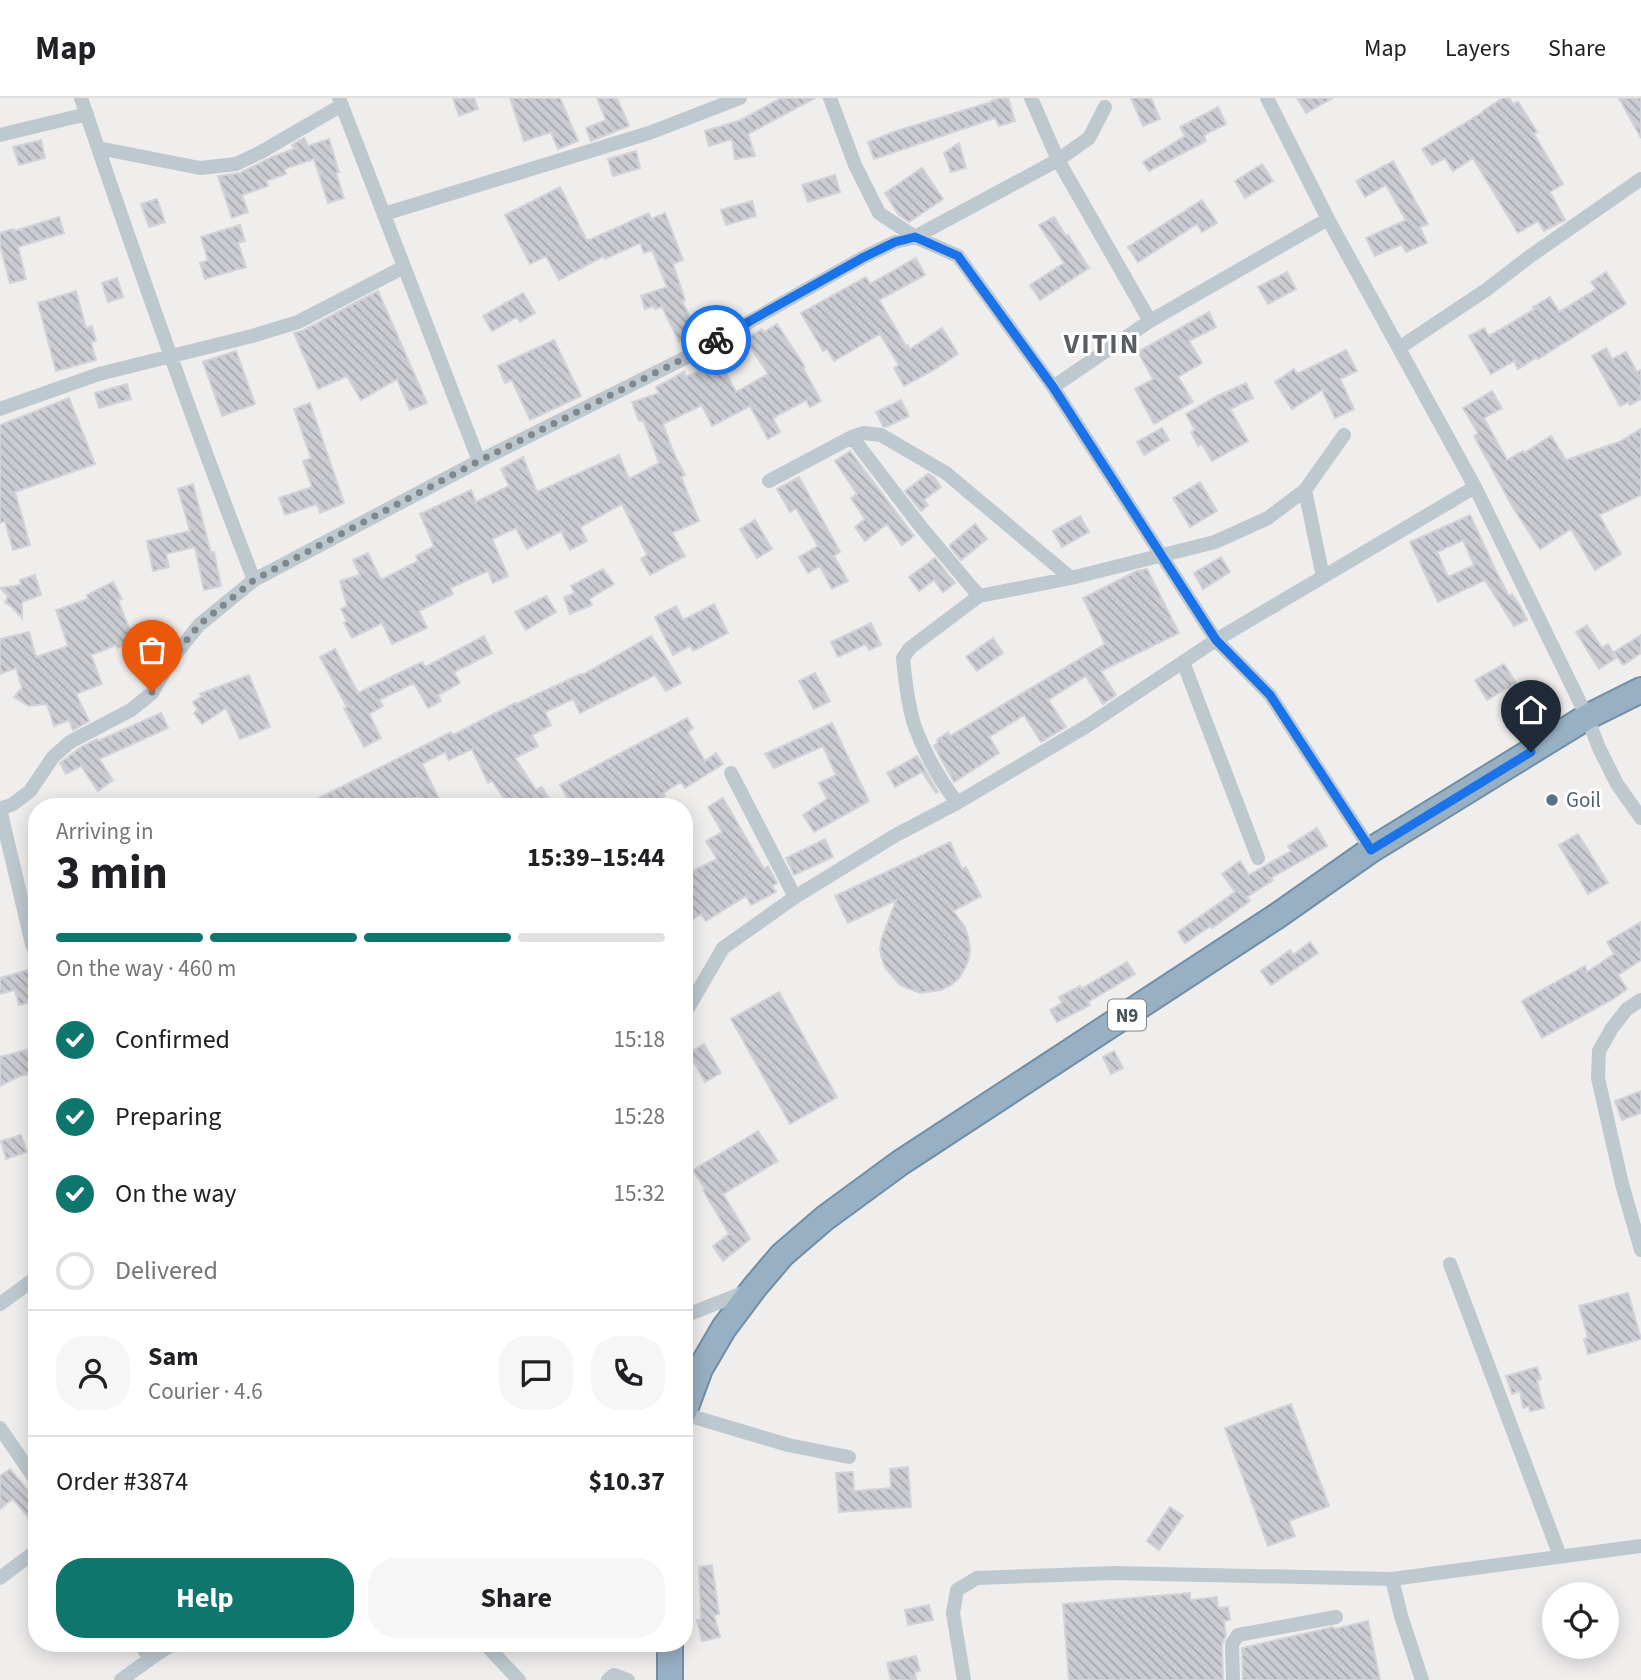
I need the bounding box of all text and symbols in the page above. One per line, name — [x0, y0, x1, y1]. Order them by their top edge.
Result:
text: Map — [35, 25, 96, 72]
text: Map — [1364, 31, 1407, 66]
text: Layers — [1445, 31, 1510, 66]
text: Share — [1548, 31, 1606, 66]
courier — [681, 305, 751, 375]
icon: bike — [697, 321, 735, 359]
district label: VITIN — [1063, 324, 1140, 364]
pin — [122, 620, 182, 692]
icon: bag — [133, 631, 171, 669]
pin — [1501, 680, 1561, 752]
icon: home — [1512, 691, 1550, 729]
place label: Goil — [1566, 785, 1601, 815]
marker: Goil — [1544, 792, 1560, 808]
text: Arriving in — [56, 815, 154, 848]
text: 15:39–15:44 — [527, 839, 665, 876]
text: 3 min — [56, 841, 168, 906]
text: On the way · 460 m — [56, 952, 236, 985]
road number: N9 — [1108, 1000, 1146, 1030]
icon: check — [56, 1021, 94, 1059]
text: Confirmed — [115, 1021, 230, 1058]
text: 15:18 — [614, 1023, 665, 1056]
icon: check — [56, 1098, 94, 1136]
text: Preparing — [115, 1098, 221, 1135]
text: 15:28 — [614, 1100, 665, 1133]
icon: check — [56, 1175, 94, 1213]
text: On the way — [115, 1175, 236, 1212]
text: 15:32 — [614, 1177, 665, 1210]
text: Delivered — [115, 1252, 218, 1289]
button: person — [56, 1336, 130, 1410]
button: chat — [499, 1336, 573, 1410]
button: phone — [591, 1336, 665, 1410]
text: Sam — [148, 1338, 198, 1375]
text: Courier · 4.6 — [148, 1375, 263, 1408]
text: Order #3874 — [56, 1463, 188, 1500]
text: $10.37 — [589, 1463, 665, 1500]
button: Help — [56, 1558, 354, 1638]
button: Share — [368, 1558, 665, 1638]
map controls — [1542, 1582, 1619, 1659]
button: locate — [1542, 1582, 1619, 1659]

